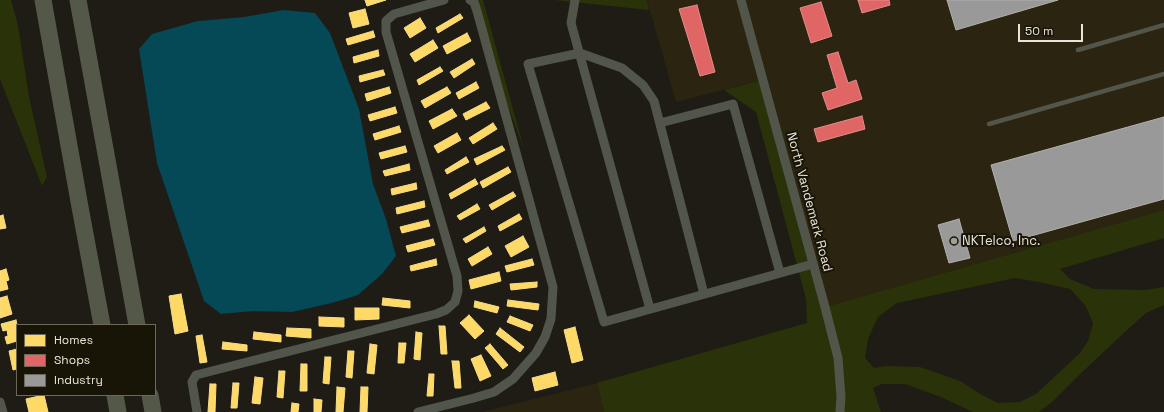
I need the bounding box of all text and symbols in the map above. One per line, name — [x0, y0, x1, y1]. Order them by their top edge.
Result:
scale bar — [1020, 16, 1085, 42]
text: 50 m — [1025, 23, 1053, 39]
street label: North Vandemark Road — [783, 131, 835, 273]
place label: NKTelco, Inc. — [962, 233, 1040, 249]
marker: NKTelco, Inc. — [949, 236, 959, 246]
legend — [16, 324, 156, 396]
text: Homes — [54, 332, 93, 348]
text: Shops — [54, 352, 90, 368]
text: Industry — [54, 372, 103, 388]

